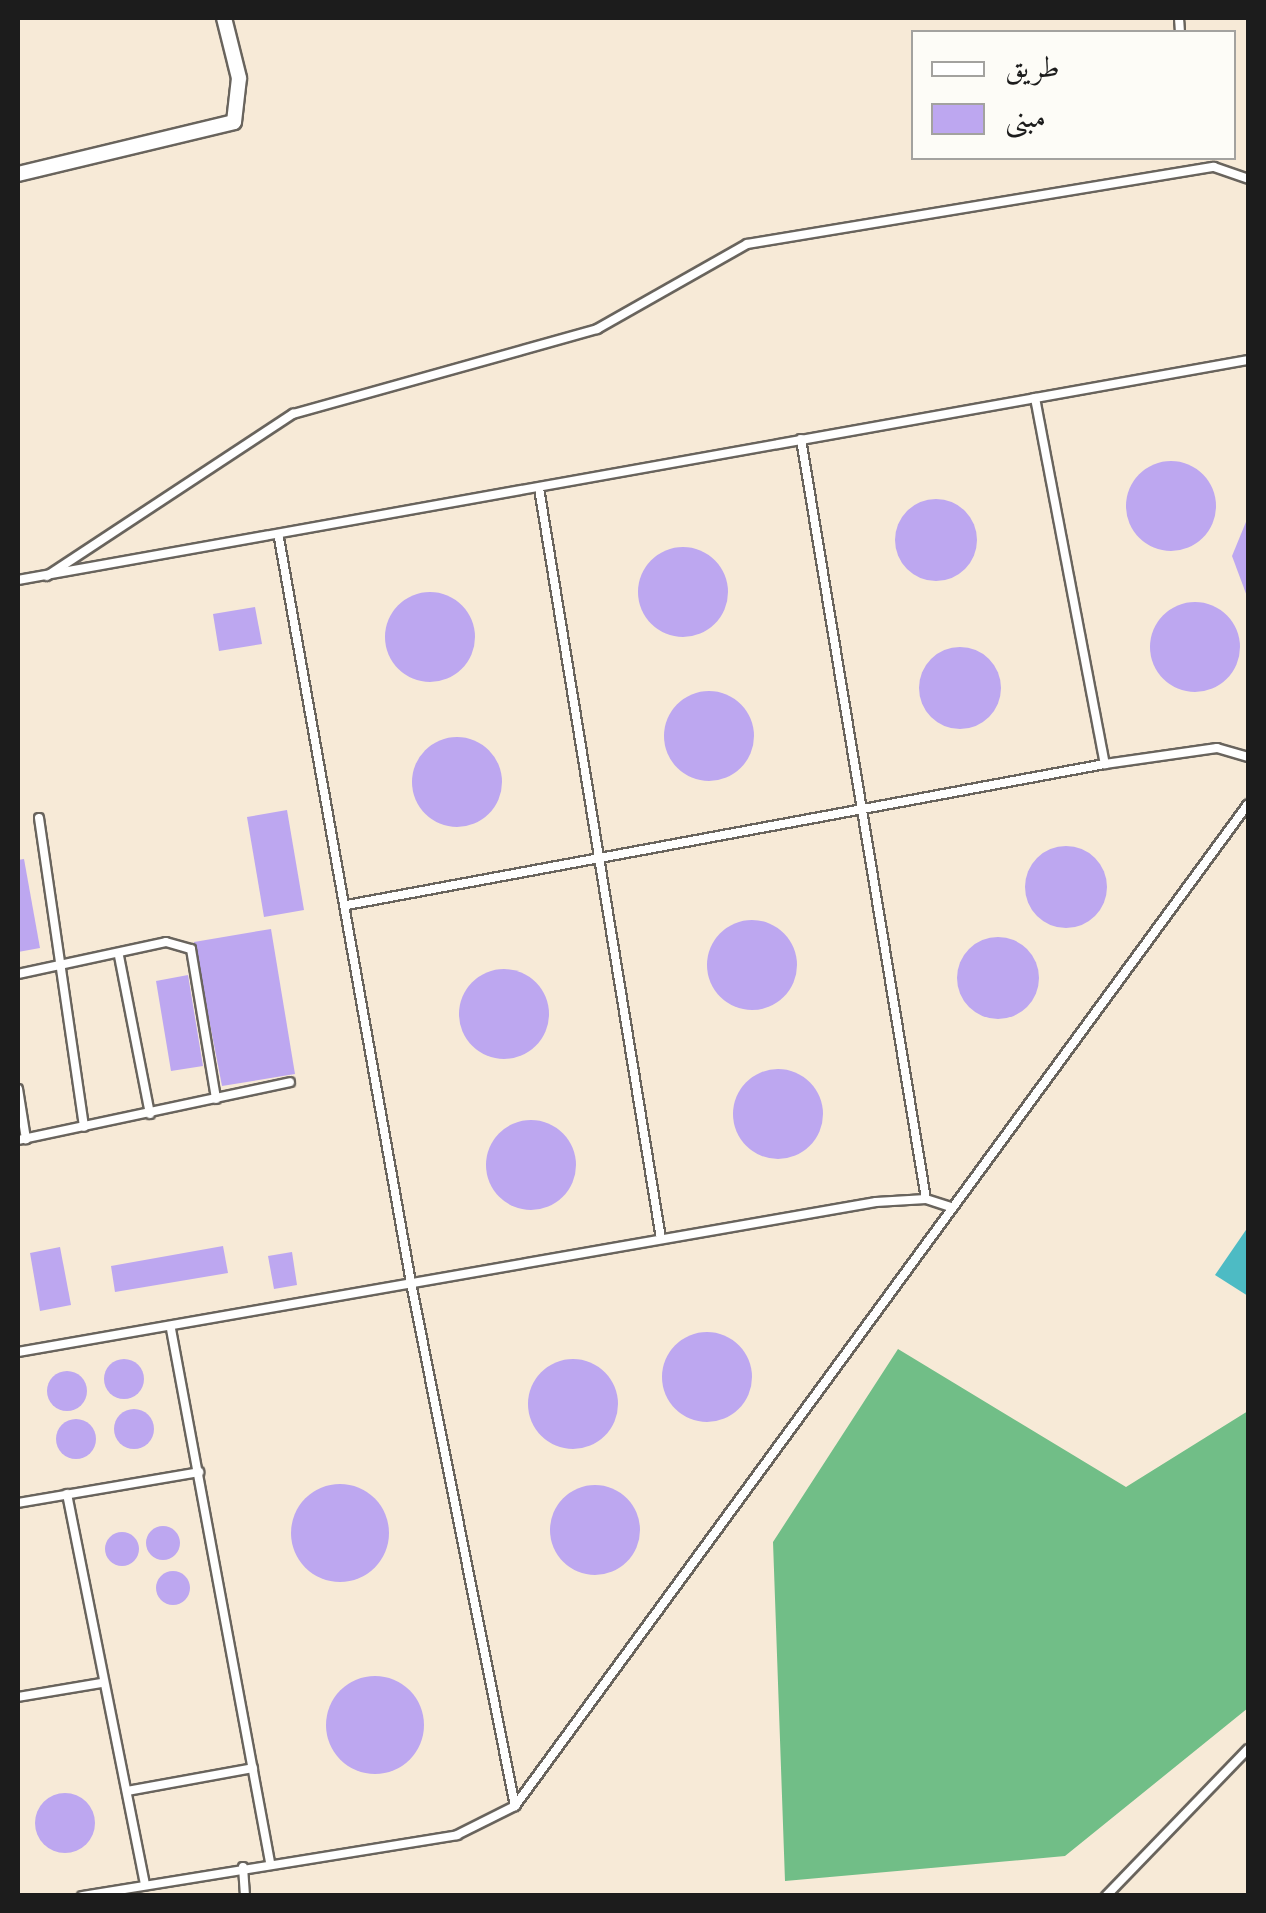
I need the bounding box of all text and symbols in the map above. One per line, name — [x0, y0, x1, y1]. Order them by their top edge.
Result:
legend — [911, 30, 1236, 160]
text: طريق — [1005, 48, 1060, 85]
text: مبنى — [1005, 98, 1046, 135]

